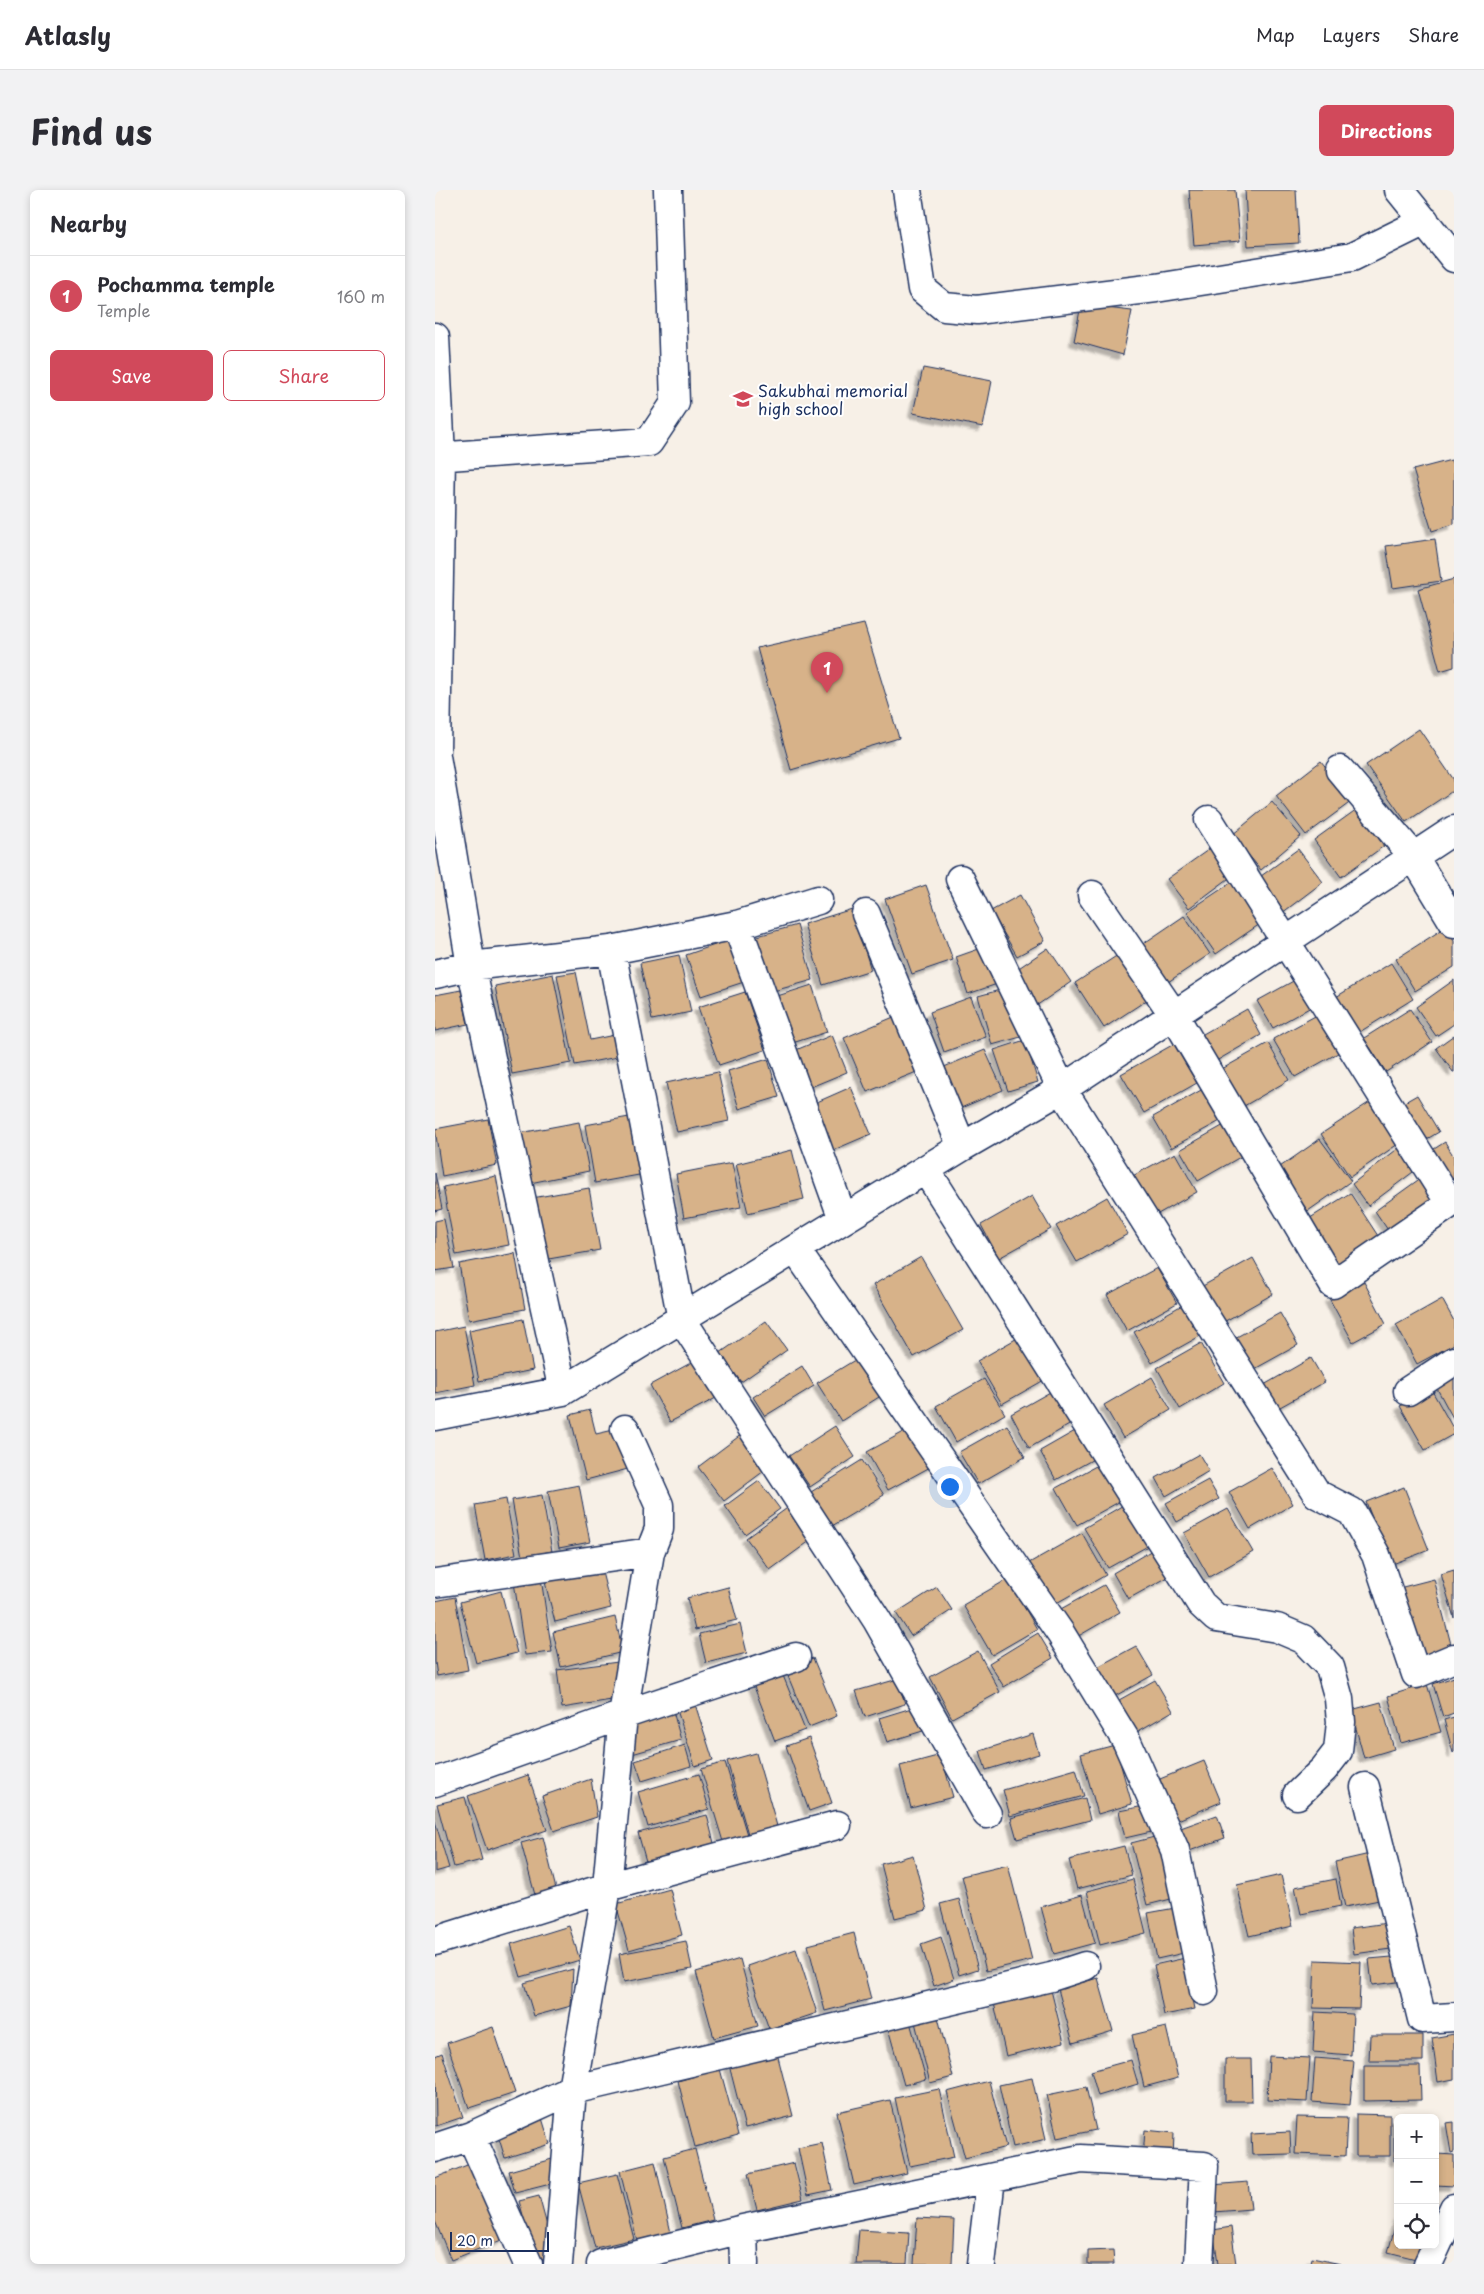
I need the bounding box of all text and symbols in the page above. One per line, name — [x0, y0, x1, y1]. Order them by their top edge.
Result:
text: Atlasly — [25, 17, 111, 53]
text: Map — [1256, 21, 1295, 48]
text: Layers — [1323, 21, 1380, 48]
text: Share — [1408, 21, 1459, 48]
text: Find us — [30, 104, 152, 157]
button: Directions — [1319, 105, 1454, 156]
text: Nearby — [50, 207, 127, 239]
text: Pochamma temple — [97, 270, 275, 298]
text: 1 — [62, 284, 70, 308]
text: 160 m — [337, 284, 385, 308]
text: Temple — [97, 298, 150, 322]
button: Save — [50, 350, 213, 401]
button: Share — [223, 350, 385, 401]
place label: Sakubhai memorial high school — [758, 378, 908, 420]
school or university icon: Sakubhai memorial high school — [732, 388, 754, 410]
pin: 1 — [811, 652, 843, 693]
your location — [937, 1474, 963, 1500]
map controls — [1394, 2114, 1439, 2249]
button: + — [1394, 2114, 1439, 2159]
button: − — [1394, 2159, 1439, 2204]
button: locate — [1394, 2204, 1439, 2249]
scale bar — [450, 2229, 549, 2252]
text: 20 m — [457, 2230, 493, 2251]

